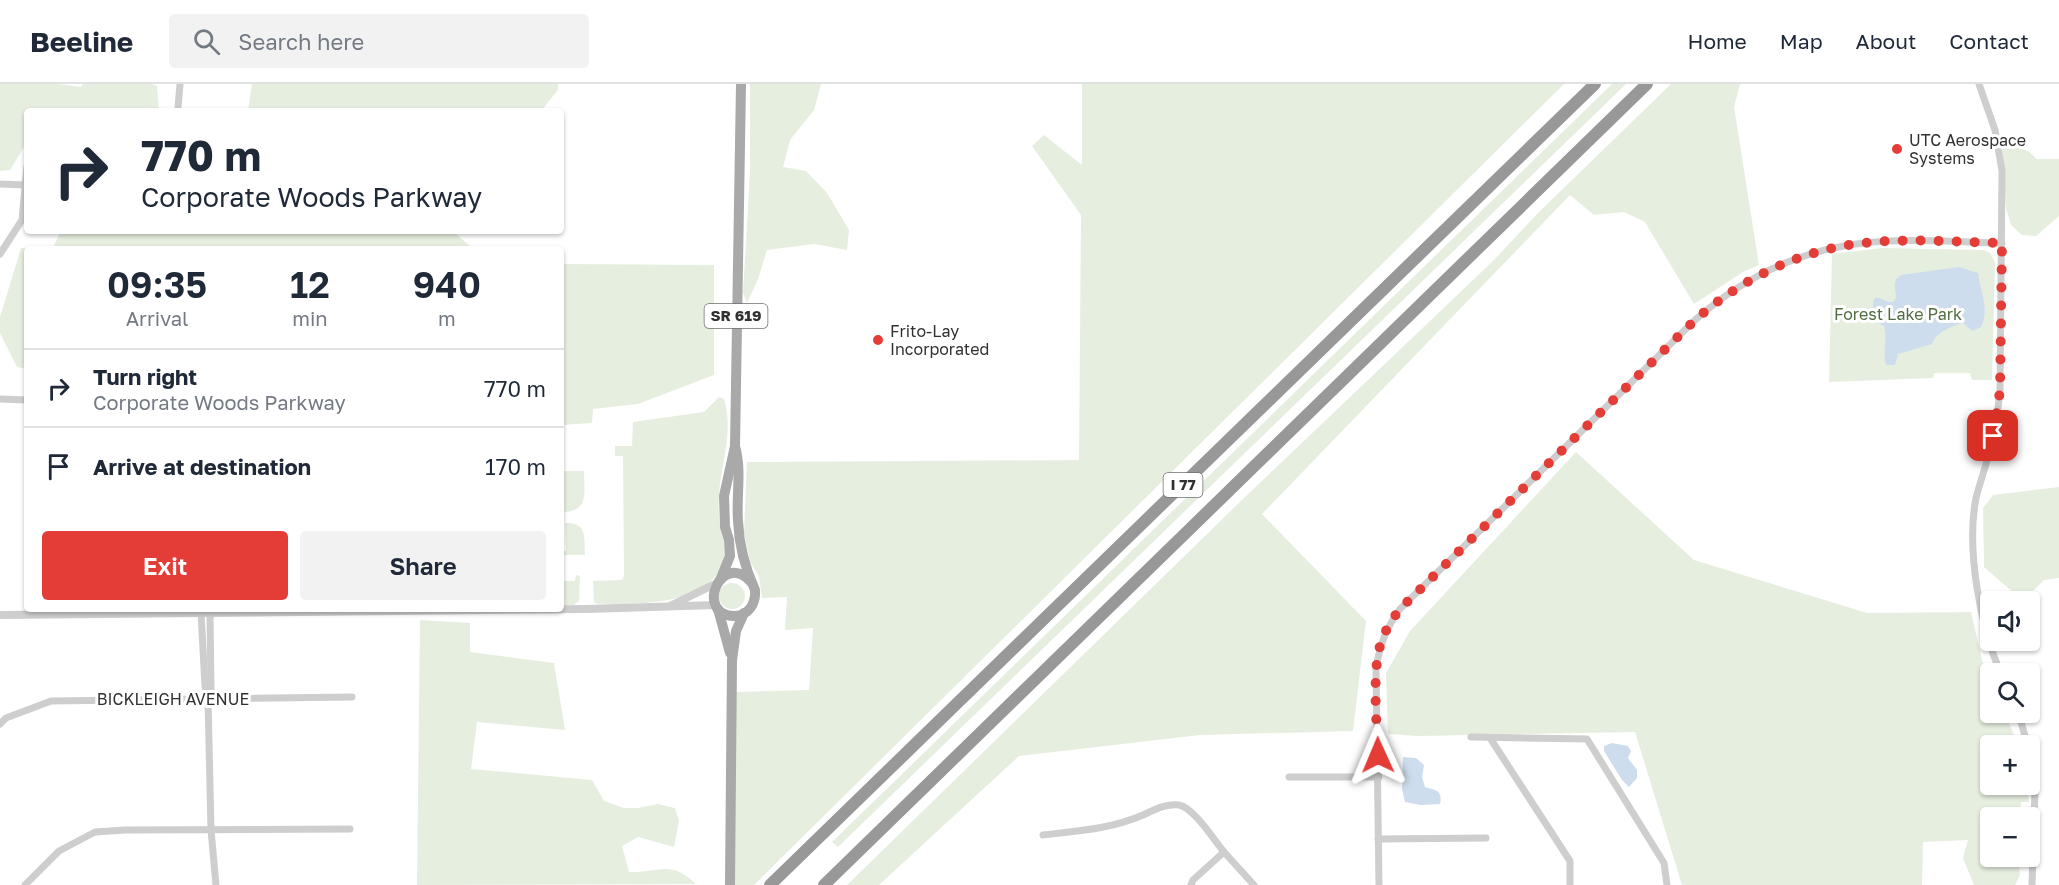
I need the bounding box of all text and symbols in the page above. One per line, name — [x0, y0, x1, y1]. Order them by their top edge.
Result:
search box — [169, 14, 589, 68]
text: Beeline — [30, 25, 133, 58]
icon: search — [190, 25, 223, 58]
text: Search here — [238, 28, 364, 55]
text: Home — [1687, 28, 1747, 54]
text: Map — [1780, 28, 1823, 54]
text: About — [1856, 28, 1916, 54]
text: Contact — [1949, 28, 2029, 54]
text: 770 m — [141, 130, 261, 180]
place label: UTC Aerospace Systems — [1909, 130, 2026, 168]
icon: right — [42, 132, 120, 210]
marker: UTC Aerospace Systems — [1890, 142, 1904, 156]
text: Corporate Woods Parkway — [141, 181, 482, 213]
text: 09:35 — [107, 263, 207, 306]
text: 12 — [290, 263, 330, 306]
text: 940 — [413, 263, 481, 306]
road number: SR 619 — [704, 304, 768, 328]
park label: Forest Lake Park — [1834, 304, 1962, 324]
text: Arrival — [126, 306, 188, 330]
text: min — [292, 306, 328, 330]
text: m — [438, 306, 456, 330]
place label: Frito-Lay Incorporated — [890, 321, 989, 359]
marker: Frito-Lay Incorporated — [871, 333, 885, 347]
text: Turn right — [93, 363, 197, 390]
icon: right — [42, 372, 75, 405]
text: 770 m — [484, 375, 546, 402]
text: Corporate Woods Parkway — [93, 390, 346, 414]
pin — [1967, 410, 2018, 461]
icon: arrive — [1976, 419, 2009, 452]
icon: arrive — [42, 450, 75, 483]
text: Arrive at destination — [93, 453, 311, 480]
text: 170 m — [485, 453, 546, 480]
road number: I 77 — [1164, 473, 1202, 497]
button: Exit — [42, 531, 288, 600]
button: Share — [300, 531, 546, 600]
map controls — [1980, 591, 2040, 867]
button: sound — [1980, 591, 2040, 651]
button: search — [1980, 663, 2040, 723]
street label: BICKLEIGH AVENUE — [97, 689, 249, 709]
position arrow — [1346, 723, 1410, 787]
button: + — [1980, 735, 2040, 795]
button: − — [1980, 807, 2040, 867]

